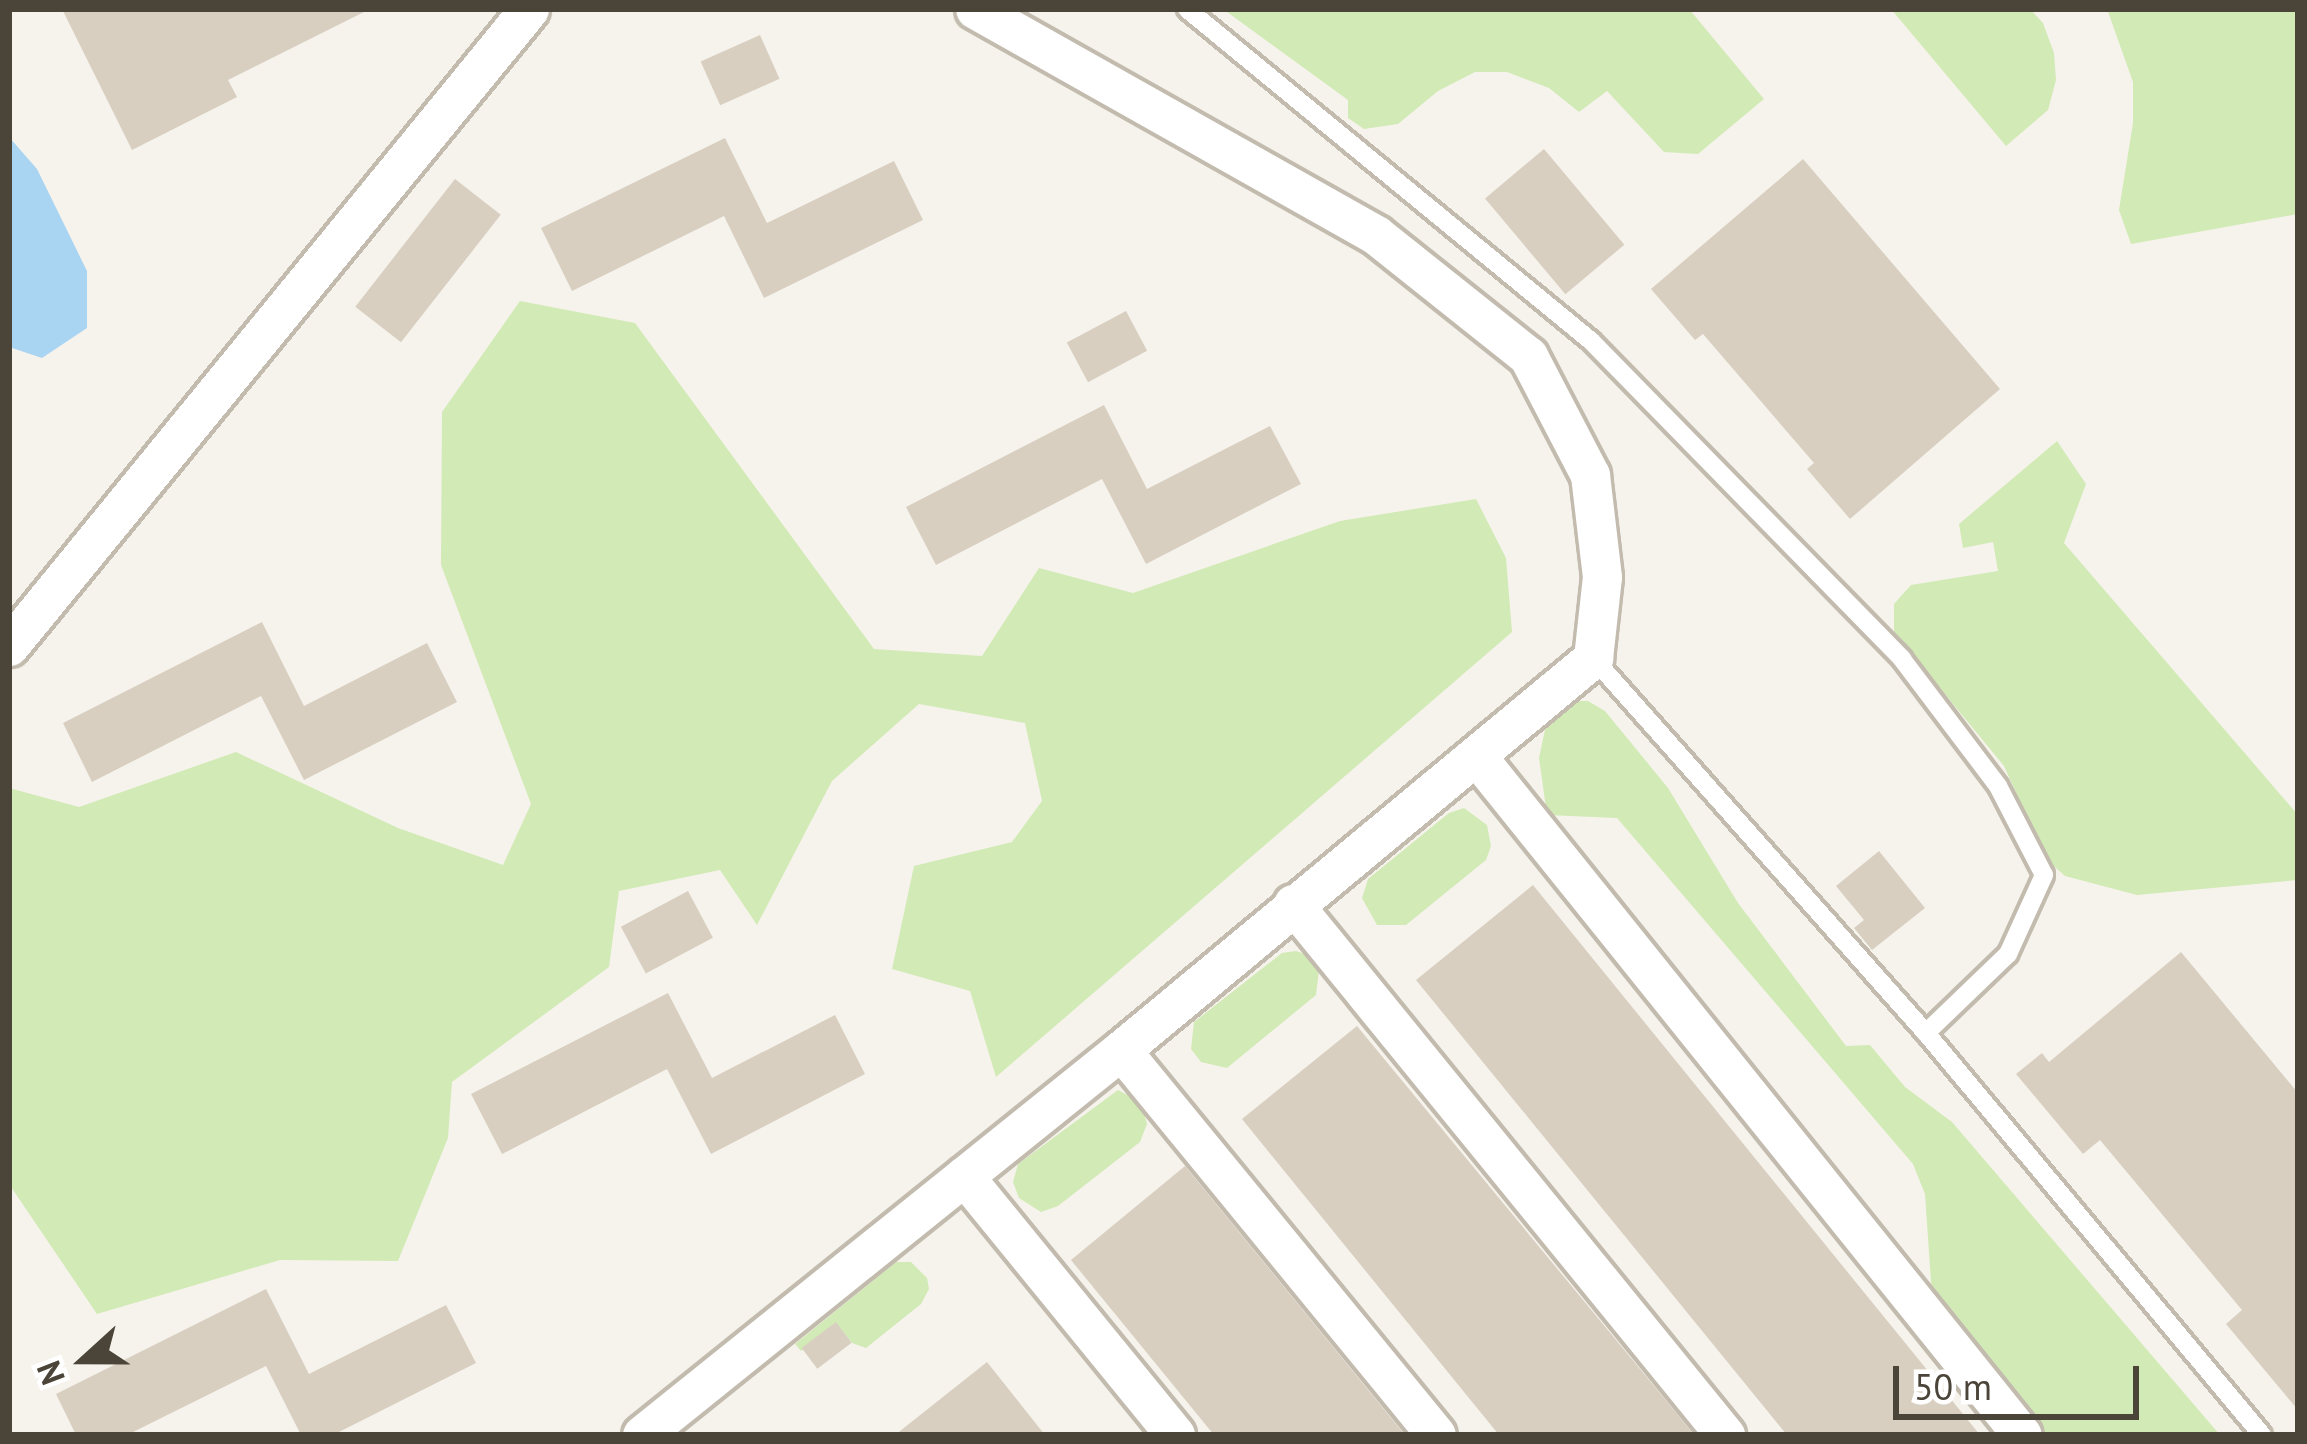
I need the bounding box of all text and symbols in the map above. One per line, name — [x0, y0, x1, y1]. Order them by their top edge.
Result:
north arrow — [24, 1300, 144, 1420]
scale bar — [1899, 1342, 2145, 1416]
text: N — [26, 1355, 74, 1391]
text: 50 m — [1914, 1363, 1992, 1410]

